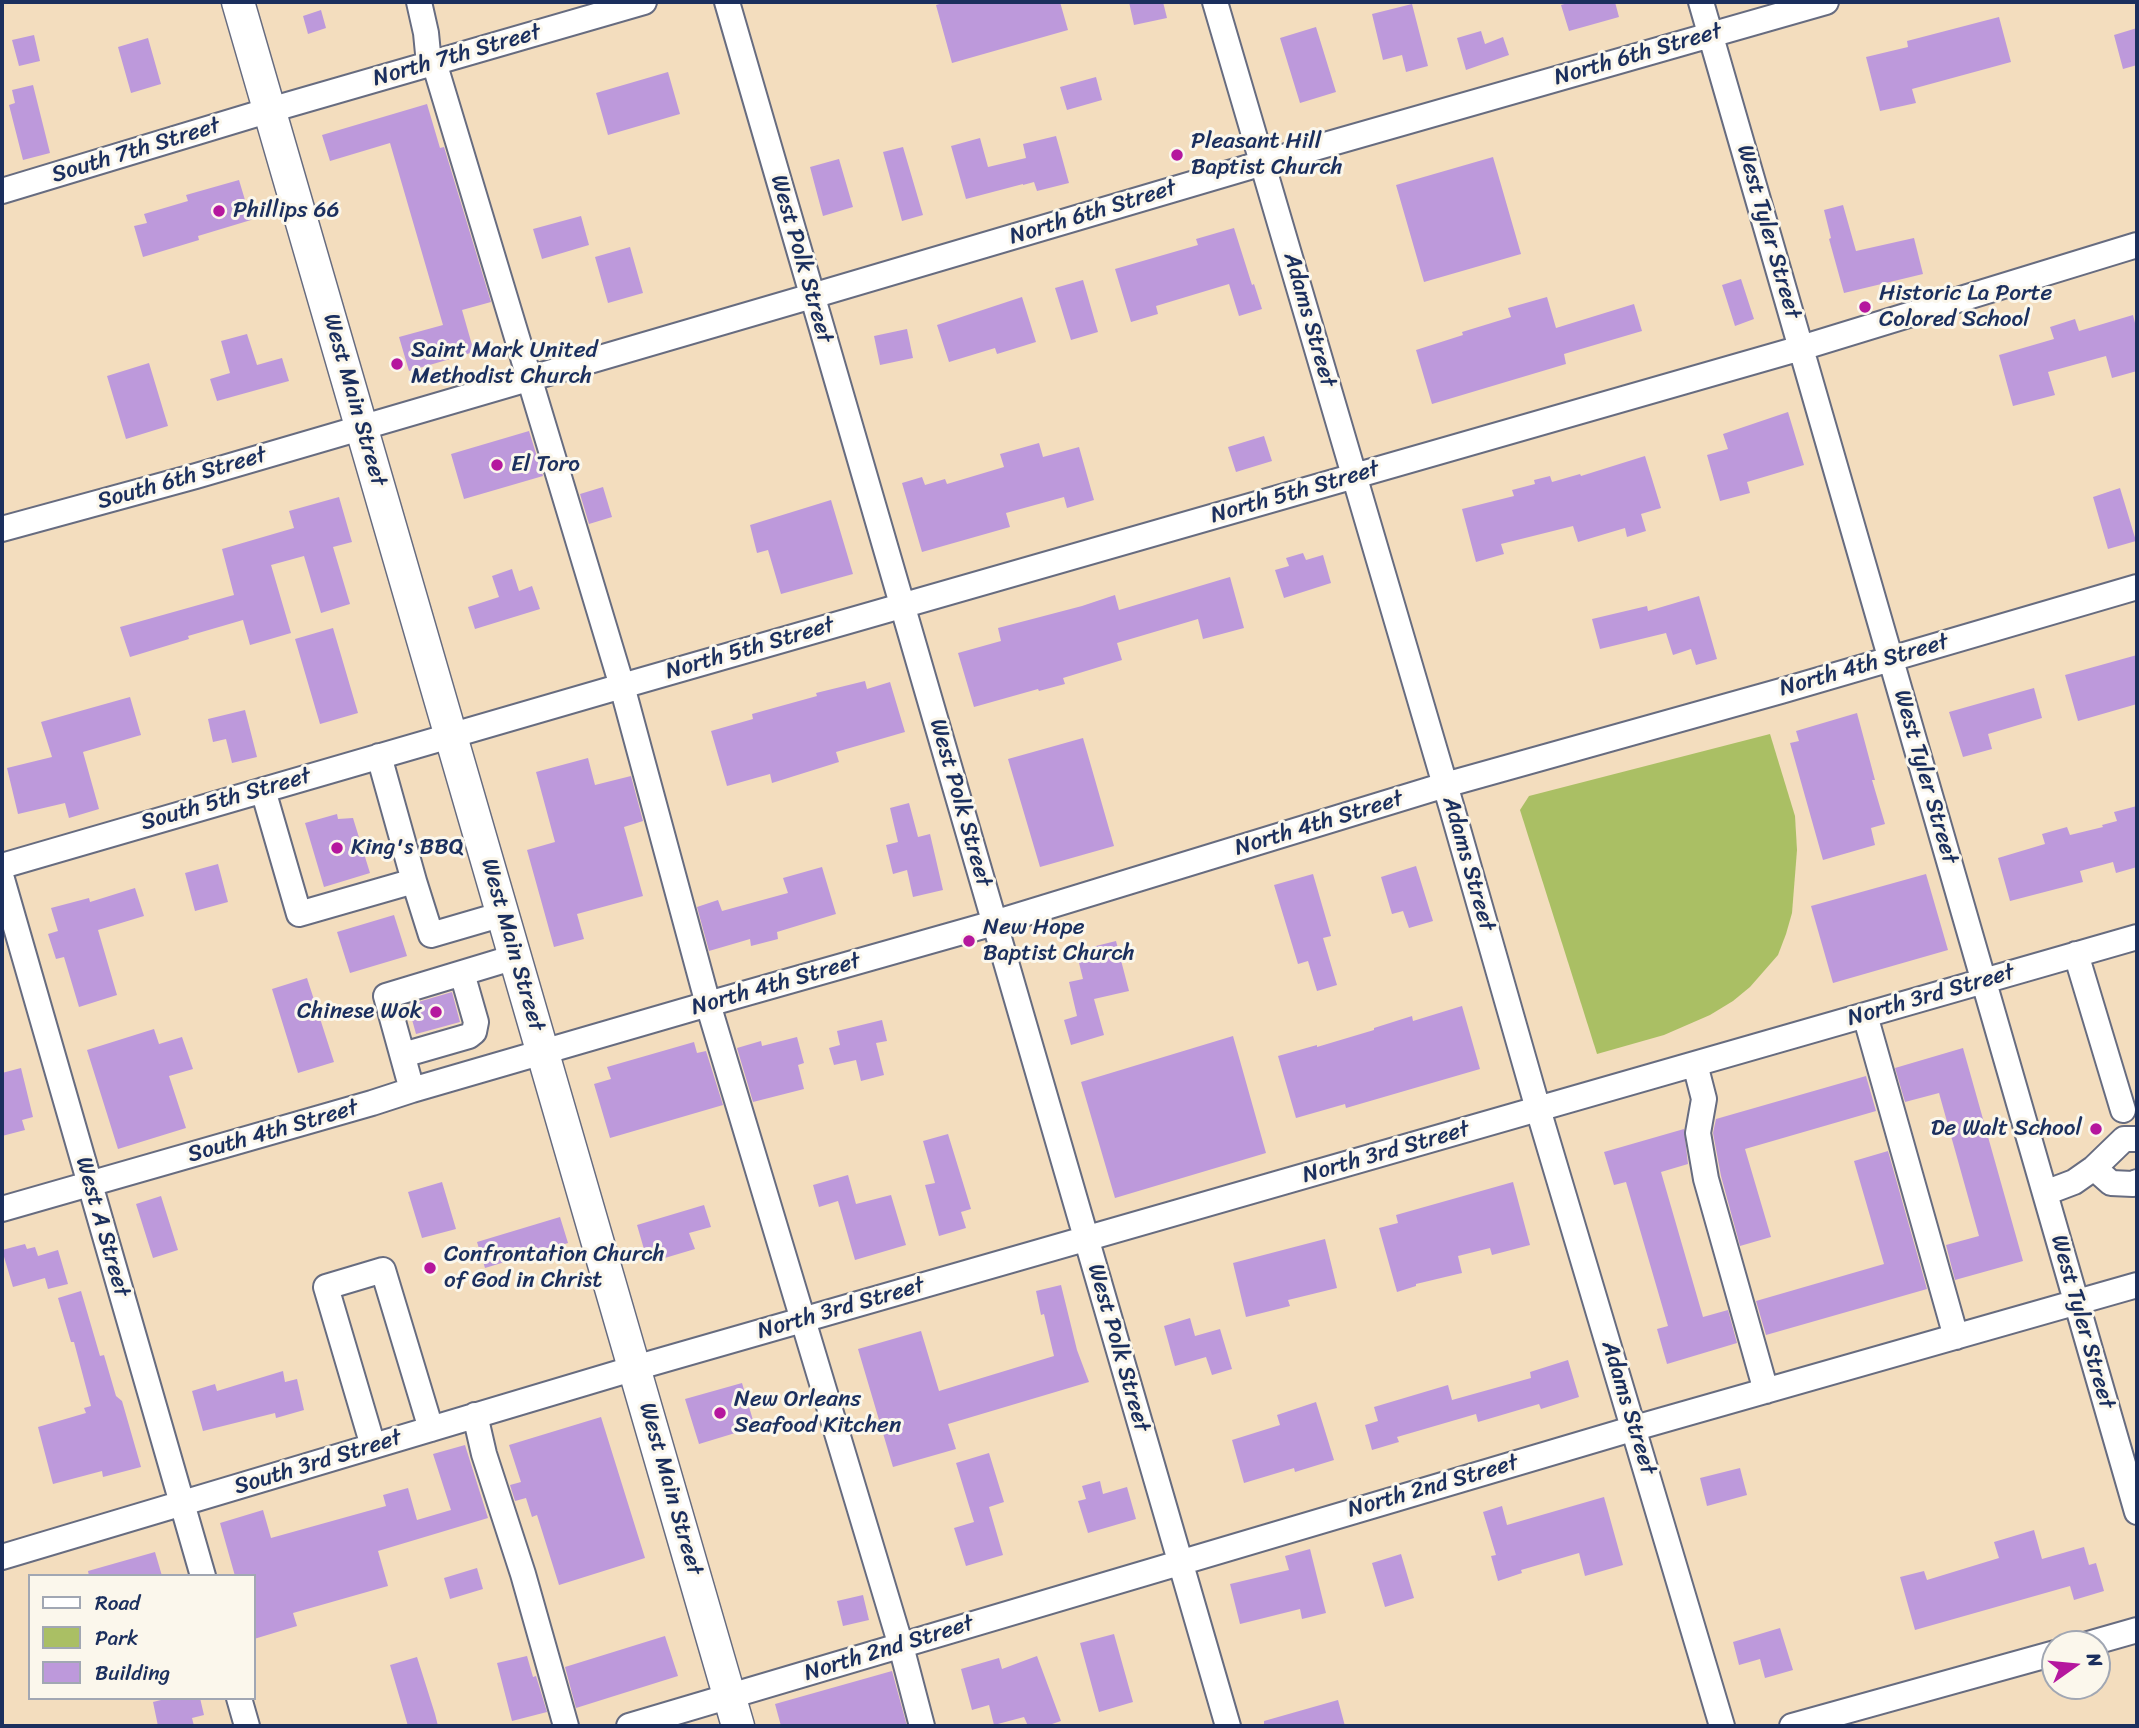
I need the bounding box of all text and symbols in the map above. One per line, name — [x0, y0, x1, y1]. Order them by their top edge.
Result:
street label: North 6th Street — [1551, 18, 1725, 92]
street label: North 7th Street — [370, 19, 544, 93]
street label: South 7th Street — [48, 112, 224, 190]
place label: Pleasant Hill Baptist Church — [1191, 128, 1343, 182]
street label: West Tyler Street — [1730, 142, 1806, 322]
marker: Pleasant Hill Baptist Church — [1169, 147, 1185, 163]
street label: West Polk Street — [764, 172, 838, 346]
street label: North 6th Street — [1006, 174, 1180, 252]
place label: Phillips 66 — [233, 197, 340, 225]
marker: Phillips 66 — [211, 203, 227, 219]
street label: Adams Street — [1277, 250, 1341, 390]
place label: Historic La Porte Colored School — [1879, 280, 2052, 334]
marker: Historic La Porte Colored School — [1857, 299, 1873, 315]
street label: West Main Street — [316, 311, 392, 489]
place label: Saint Mark United Methodist Church — [411, 337, 598, 391]
marker: Saint Mark United Methodist Church — [389, 356, 405, 372]
street label: South 6th Street — [94, 442, 270, 516]
place label: El Toro — [511, 451, 580, 479]
street label: North 5th Street — [1208, 456, 1382, 530]
marker: El Toro — [489, 457, 505, 473]
street label: North 5th Street — [663, 612, 837, 686]
street label: North 4th Street — [1776, 629, 1952, 703]
street label: West Tyler Street — [1887, 687, 1963, 867]
street label: West Polk Street — [923, 716, 997, 890]
street label: South 5th Street — [138, 763, 314, 837]
street label: North 4th Street — [1232, 785, 1406, 863]
street label: Adams Street — [1436, 794, 1500, 934]
place label: King's BBQ — [351, 834, 464, 862]
marker: King's BBQ — [329, 840, 345, 856]
street label: West Main Street — [474, 856, 550, 1034]
place label: New Hope Baptist Church — [983, 914, 1135, 968]
marker: New Hope Baptist Church — [961, 933, 977, 949]
street label: North 4th Street — [688, 948, 864, 1022]
street label: North 3rd Street — [1844, 959, 2018, 1033]
place label: Chinese Wok — [297, 998, 422, 1026]
marker: Chinese Wok — [428, 1004, 444, 1020]
street label: South 4th Street — [185, 1095, 361, 1169]
place label: De Walt School — [1931, 1115, 2082, 1143]
street label: North 3rd Street — [1299, 1116, 1473, 1190]
marker: De Walt School — [2088, 1121, 2104, 1137]
street label: West A Street — [69, 1154, 135, 1300]
street label: West Tyler Street — [2044, 1232, 2120, 1412]
place label: Confrontation Church of God in Christ — [444, 1241, 665, 1295]
marker: Confrontation Church of God in Christ — [422, 1260, 438, 1276]
street label: West Polk Street — [1081, 1261, 1155, 1435]
street label: North 3rd Street — [754, 1272, 928, 1346]
street label: Adams Street — [1595, 1338, 1661, 1478]
place label: New Orleans Seafood Kitchen — [734, 1386, 901, 1440]
street label: West Main Street — [632, 1400, 708, 1578]
marker: New Orleans Seafood Kitchen — [712, 1405, 728, 1421]
street label: South 3rd Street — [231, 1424, 405, 1502]
street label: North 2nd Street — [1345, 1450, 1521, 1524]
legend — [28, 1574, 256, 1700]
text: Road — [95, 1584, 140, 1622]
street label: North 2nd Street — [801, 1610, 977, 1688]
text: Park — [95, 1619, 138, 1657]
north arrow — [2041, 1630, 2111, 1700]
text: N — [2077, 1649, 2112, 1671]
text: Building — [95, 1654, 170, 1692]

